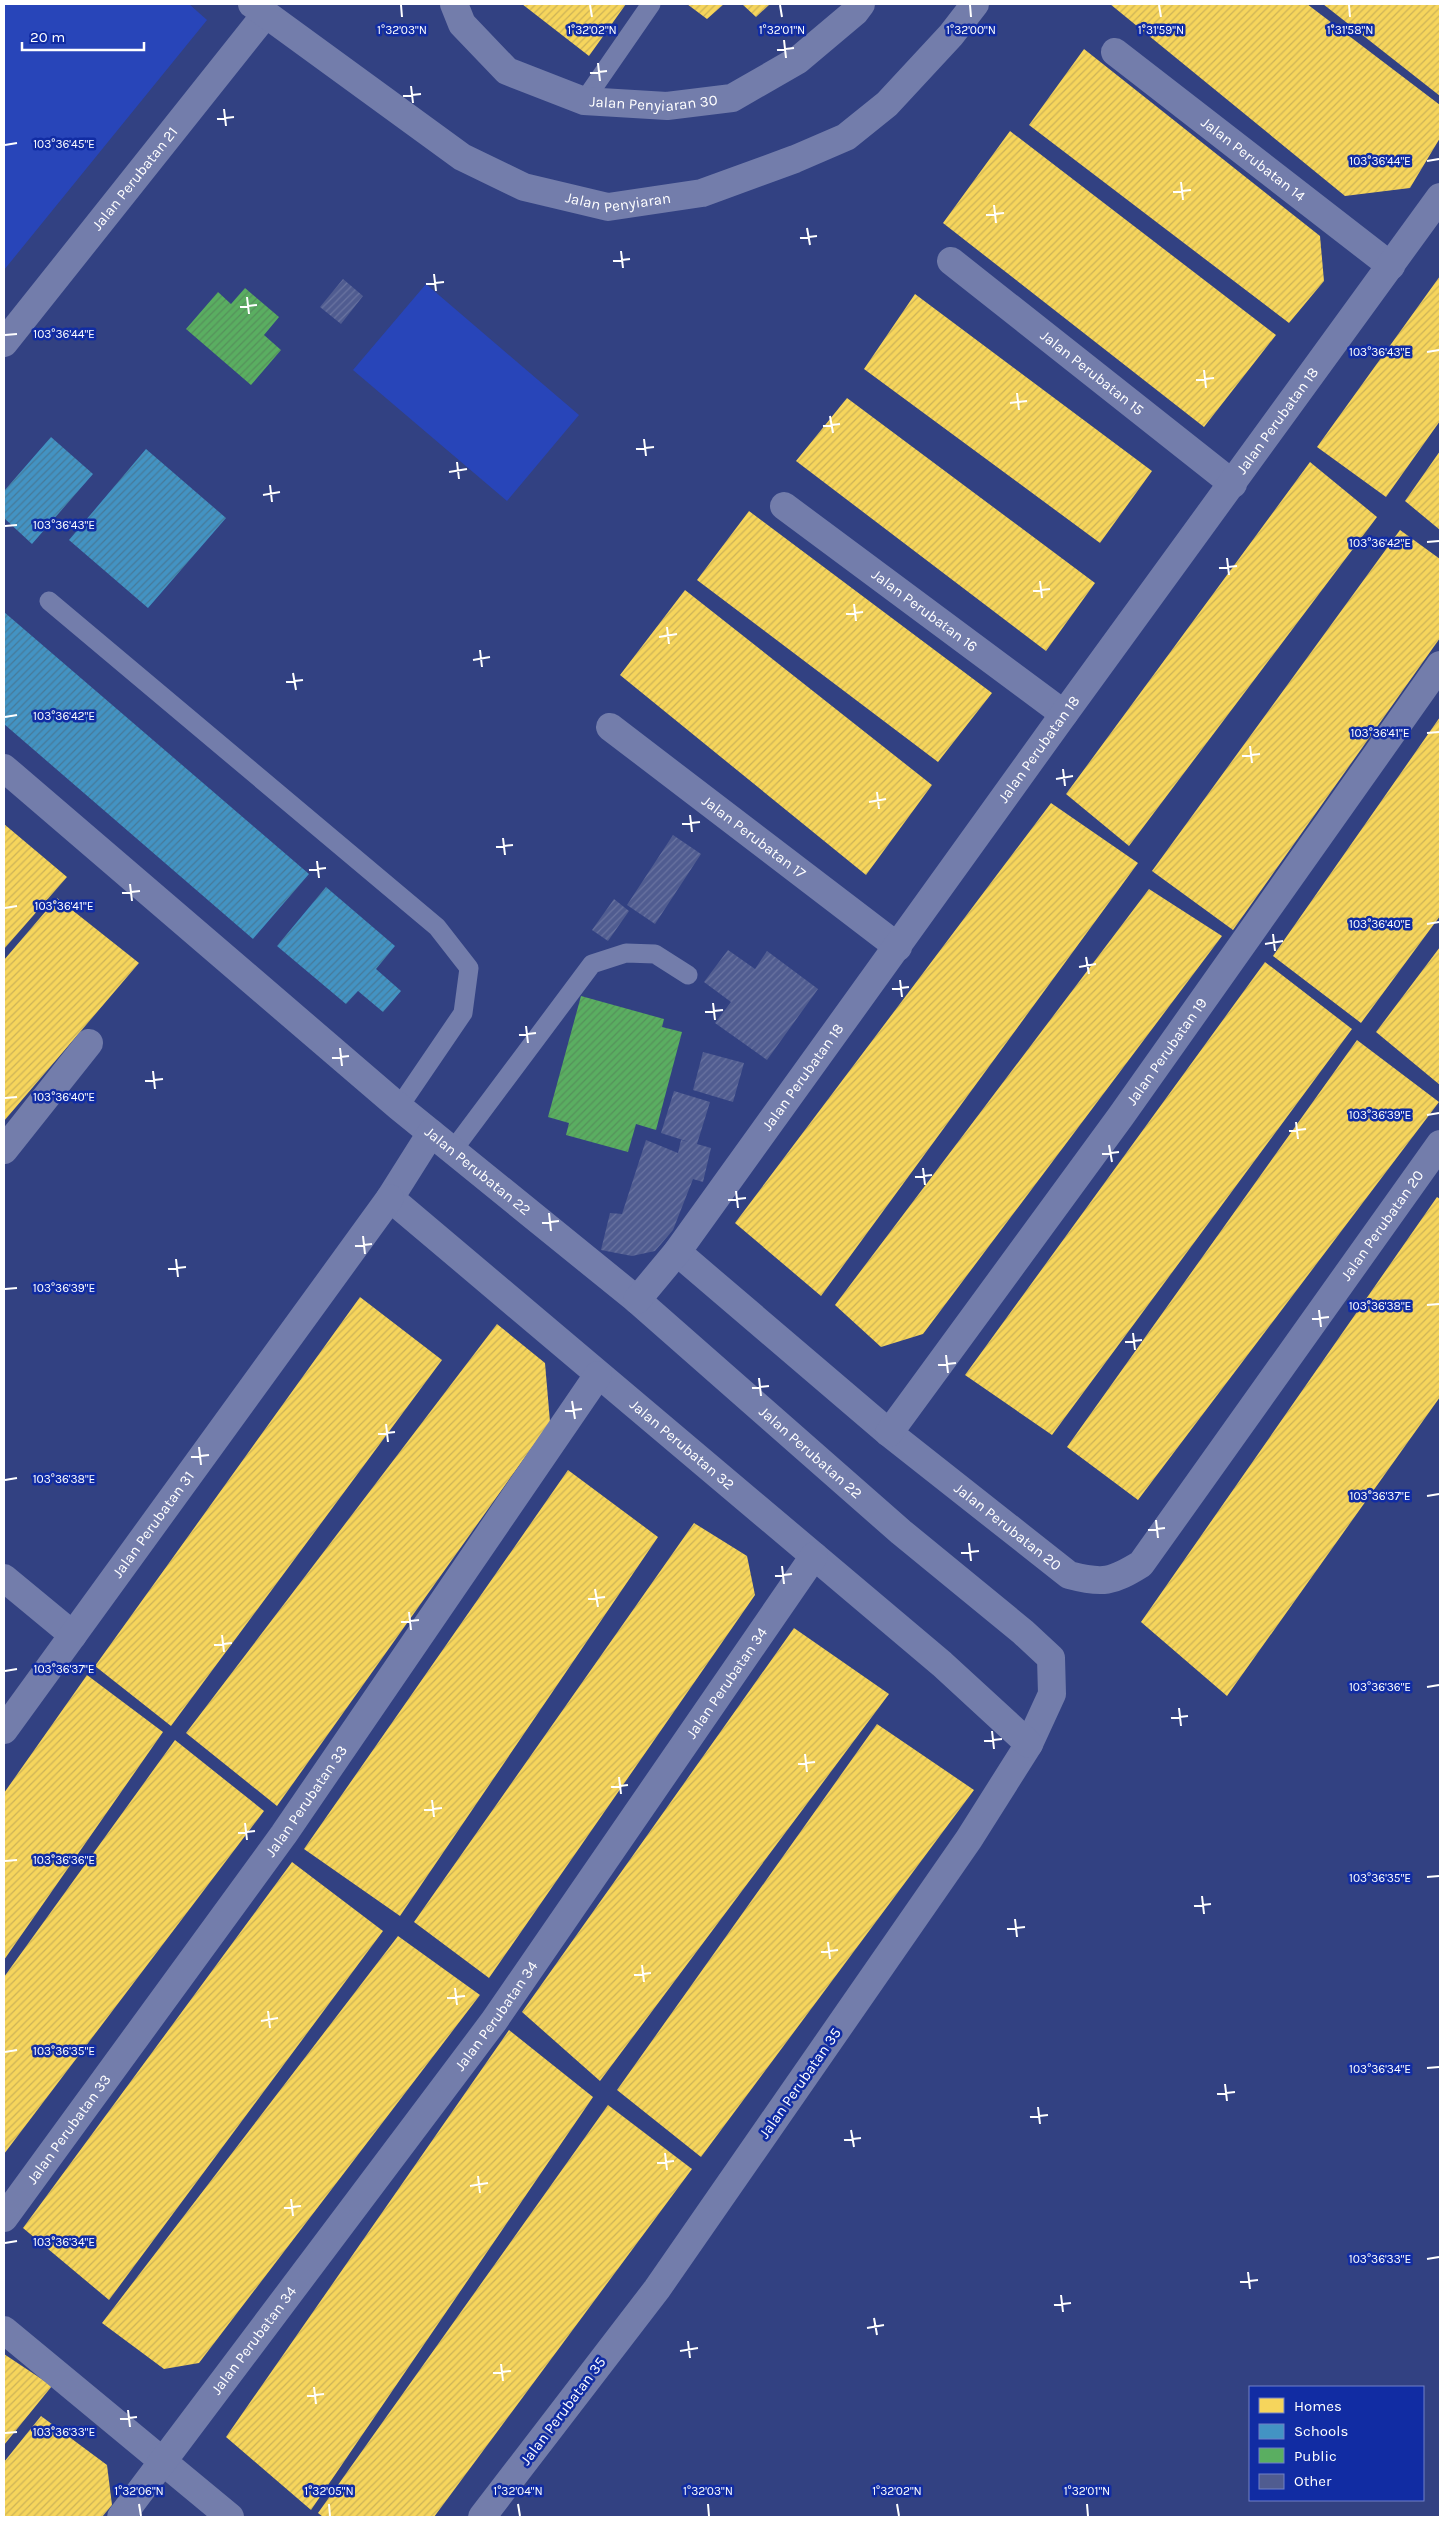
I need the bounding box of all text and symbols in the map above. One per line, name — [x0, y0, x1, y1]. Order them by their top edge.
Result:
scale bar — [22, 20, 145, 52]
text: 1°32'03"N — [377, 23, 427, 37]
text: 1°32'02"N — [567, 23, 617, 37]
text: 1°32'01"N — [759, 23, 805, 37]
text: 1°32'00"N — [946, 23, 996, 37]
text: 1°31'59"N — [1138, 23, 1184, 37]
text: 1°31'58"N — [1327, 23, 1373, 37]
text: 20 m — [30, 28, 65, 46]
street label: Jalan Penyiaran 30 — [589, 91, 719, 115]
street label: Jalan Perubatan 14 — [1198, 113, 1309, 206]
street label: Jalan Perubatan 21 — [88, 123, 181, 234]
text: 103°36'45"E — [33, 137, 95, 151]
text: 103°36'44"E — [1349, 154, 1411, 168]
street label: Jalan Penyiaran — [564, 188, 672, 217]
street label: Jalan Perubatan 15 — [1037, 326, 1148, 419]
text: 103°36'44"E — [33, 327, 95, 341]
text: 103°36'43"E — [1349, 345, 1411, 359]
street label: Jalan Perubatan 18 — [1233, 364, 1322, 478]
text: 103°36'43"E — [33, 518, 95, 532]
text: 103°36'42"E — [1349, 536, 1411, 550]
street label: Jalan Perubatan 16 — [868, 565, 981, 656]
street label: Jalan Perubatan 18 — [994, 692, 1083, 806]
text: 103°36'42"E — [33, 709, 95, 723]
text: 103°36'41"E — [1351, 726, 1409, 740]
street label: Jalan Perubatan 17 — [698, 792, 809, 882]
text: 103°36'41"E — [35, 899, 93, 913]
text: 103°36'40"E — [1349, 917, 1411, 931]
street label: Jalan Perubatan 19 — [1123, 994, 1211, 1109]
street label: Jalan Perubatan 18 — [758, 1020, 847, 1134]
text: 103°36'40"E — [33, 1090, 95, 1104]
text: 103°36'39"E — [1349, 1108, 1411, 1122]
street label: Jalan Perubatan 22 — [421, 1123, 534, 1219]
street label: Jalan Perubatan 20 — [1337, 1167, 1428, 1284]
text: 103°36'39"E — [33, 1281, 95, 1295]
text: 103°36'38"E — [1349, 1299, 1411, 1313]
street label: Jalan Perubatan 32 — [626, 1395, 738, 1494]
street label: Jalan Perubatan 22 — [755, 1403, 866, 1503]
street label: Jalan Perubatan 31 — [108, 1468, 198, 1581]
text: 103°36'38"E — [33, 1472, 95, 1486]
street label: Jalan Perubatan 20 — [951, 1479, 1065, 1574]
text: 103°36'37"E — [1350, 1489, 1410, 1503]
street label: Jalan Perubatan 34 — [682, 1623, 772, 1742]
text: 103°36'37"E — [34, 1662, 94, 1676]
text: 103°36'36"E — [1349, 1680, 1411, 1694]
street label: Jalan Perubatan 33 — [261, 1742, 351, 1860]
text: 103°36'36"E — [33, 1853, 95, 1867]
text: 103°36'35"E — [1349, 1871, 1411, 1885]
street label: Jalan Perubatan 34 — [451, 1957, 542, 2074]
street label: Jalan Perubatan 35 — [755, 2024, 845, 2142]
text: 103°36'35"E — [33, 2044, 95, 2058]
text: 103°36'34"E — [1349, 2062, 1411, 2076]
street label: Jalan Perubatan 33 — [23, 2071, 115, 2187]
text: 103°36'34"E — [33, 2235, 95, 2249]
text: 103°36'33"E — [1349, 2252, 1411, 2266]
street label: Jalan Perubatan 34 — [207, 2282, 301, 2398]
street label: Jalan Perubatan 35 — [516, 2353, 610, 2469]
legend — [1249, 2386, 1424, 2501]
text: Homes — [1294, 2397, 1342, 2415]
text: Schools — [1294, 2422, 1348, 2440]
text: 103°36'33"E — [33, 2425, 95, 2439]
text: Public — [1294, 2447, 1337, 2465]
text: Other — [1294, 2472, 1332, 2490]
text: 1°32'06"N — [114, 2484, 164, 2498]
text: 1°32'05"N — [304, 2484, 354, 2498]
text: 1°32'04"N — [493, 2484, 543, 2498]
text: 1°32'03"N — [683, 2484, 733, 2498]
text: 1°32'02"N — [872, 2484, 922, 2498]
text: 1°32'01"N — [1064, 2484, 1110, 2498]

